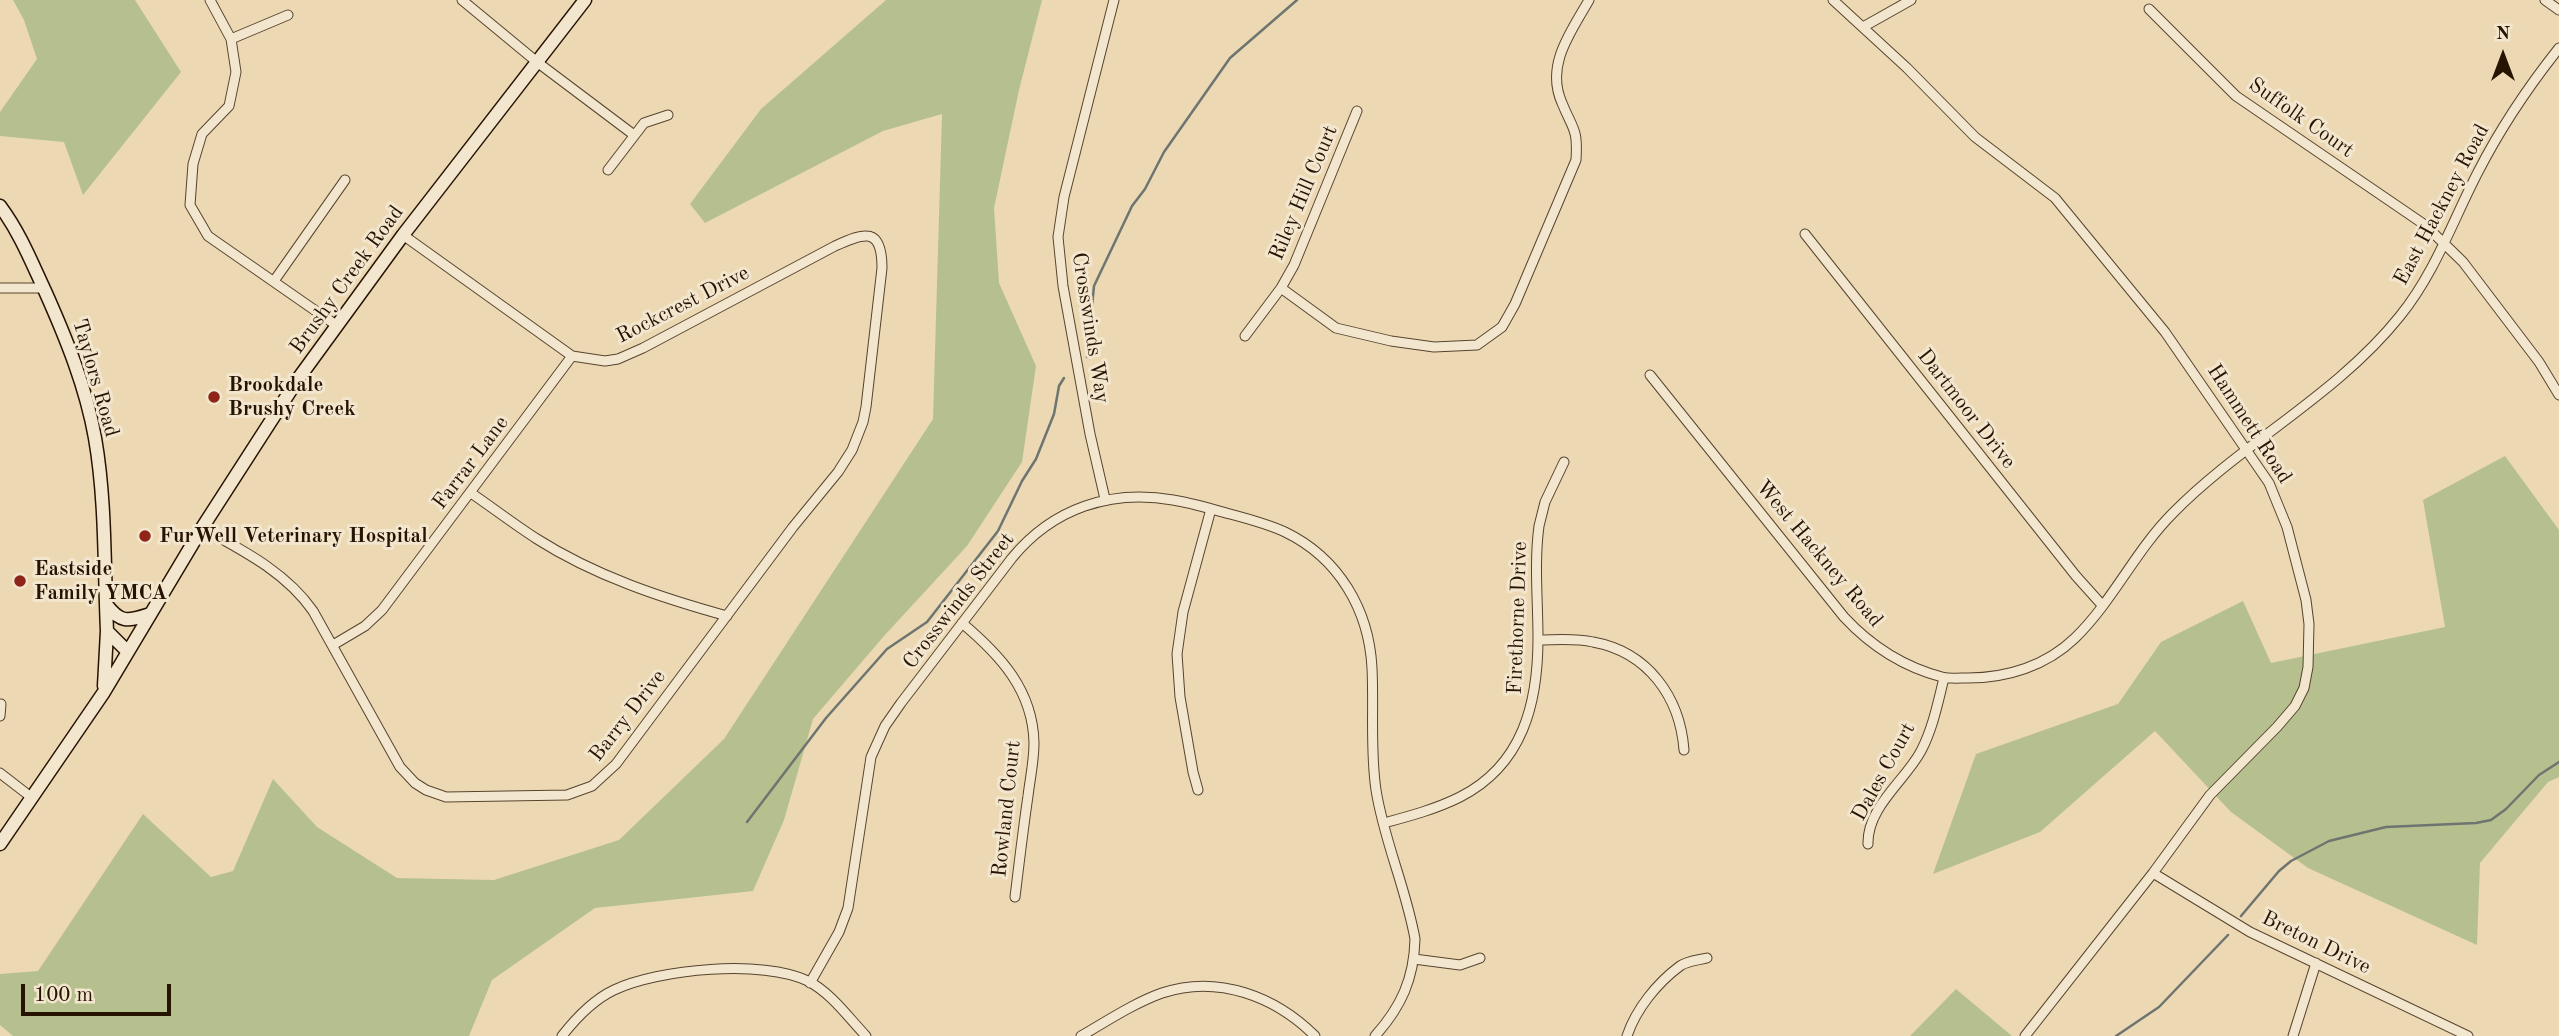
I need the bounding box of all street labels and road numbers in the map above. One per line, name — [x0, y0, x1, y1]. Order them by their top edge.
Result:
street label: Suffolk Court — [2244, 73, 2358, 163]
street label: East Hackney Road — [2389, 120, 2495, 290]
street label: Riley Hill Court — [1264, 122, 1344, 264]
street label: Brushy Creek Road — [285, 201, 409, 359]
street label: Crosswinds Way — [1066, 251, 1114, 405]
street label: Rockcrest Drive — [612, 261, 754, 349]
street label: Taylors Road — [66, 316, 124, 440]
street label: Dartmoor Drive — [1911, 344, 2021, 474]
street label: Hammett Road — [2201, 360, 2297, 488]
street label: Farrar Lane — [428, 411, 514, 515]
street label: West Hackney Road — [1750, 475, 1888, 633]
street label: Crosswinds Street — [898, 528, 1020, 674]
street label: Firethorne Drive — [1503, 541, 1533, 695]
street label: Barry Drive — [584, 665, 672, 767]
street label: Dales Court — [1847, 718, 1921, 826]
street label: Rowland Court — [987, 739, 1027, 879]
street label: Breton Drive — [2257, 906, 2375, 980]

